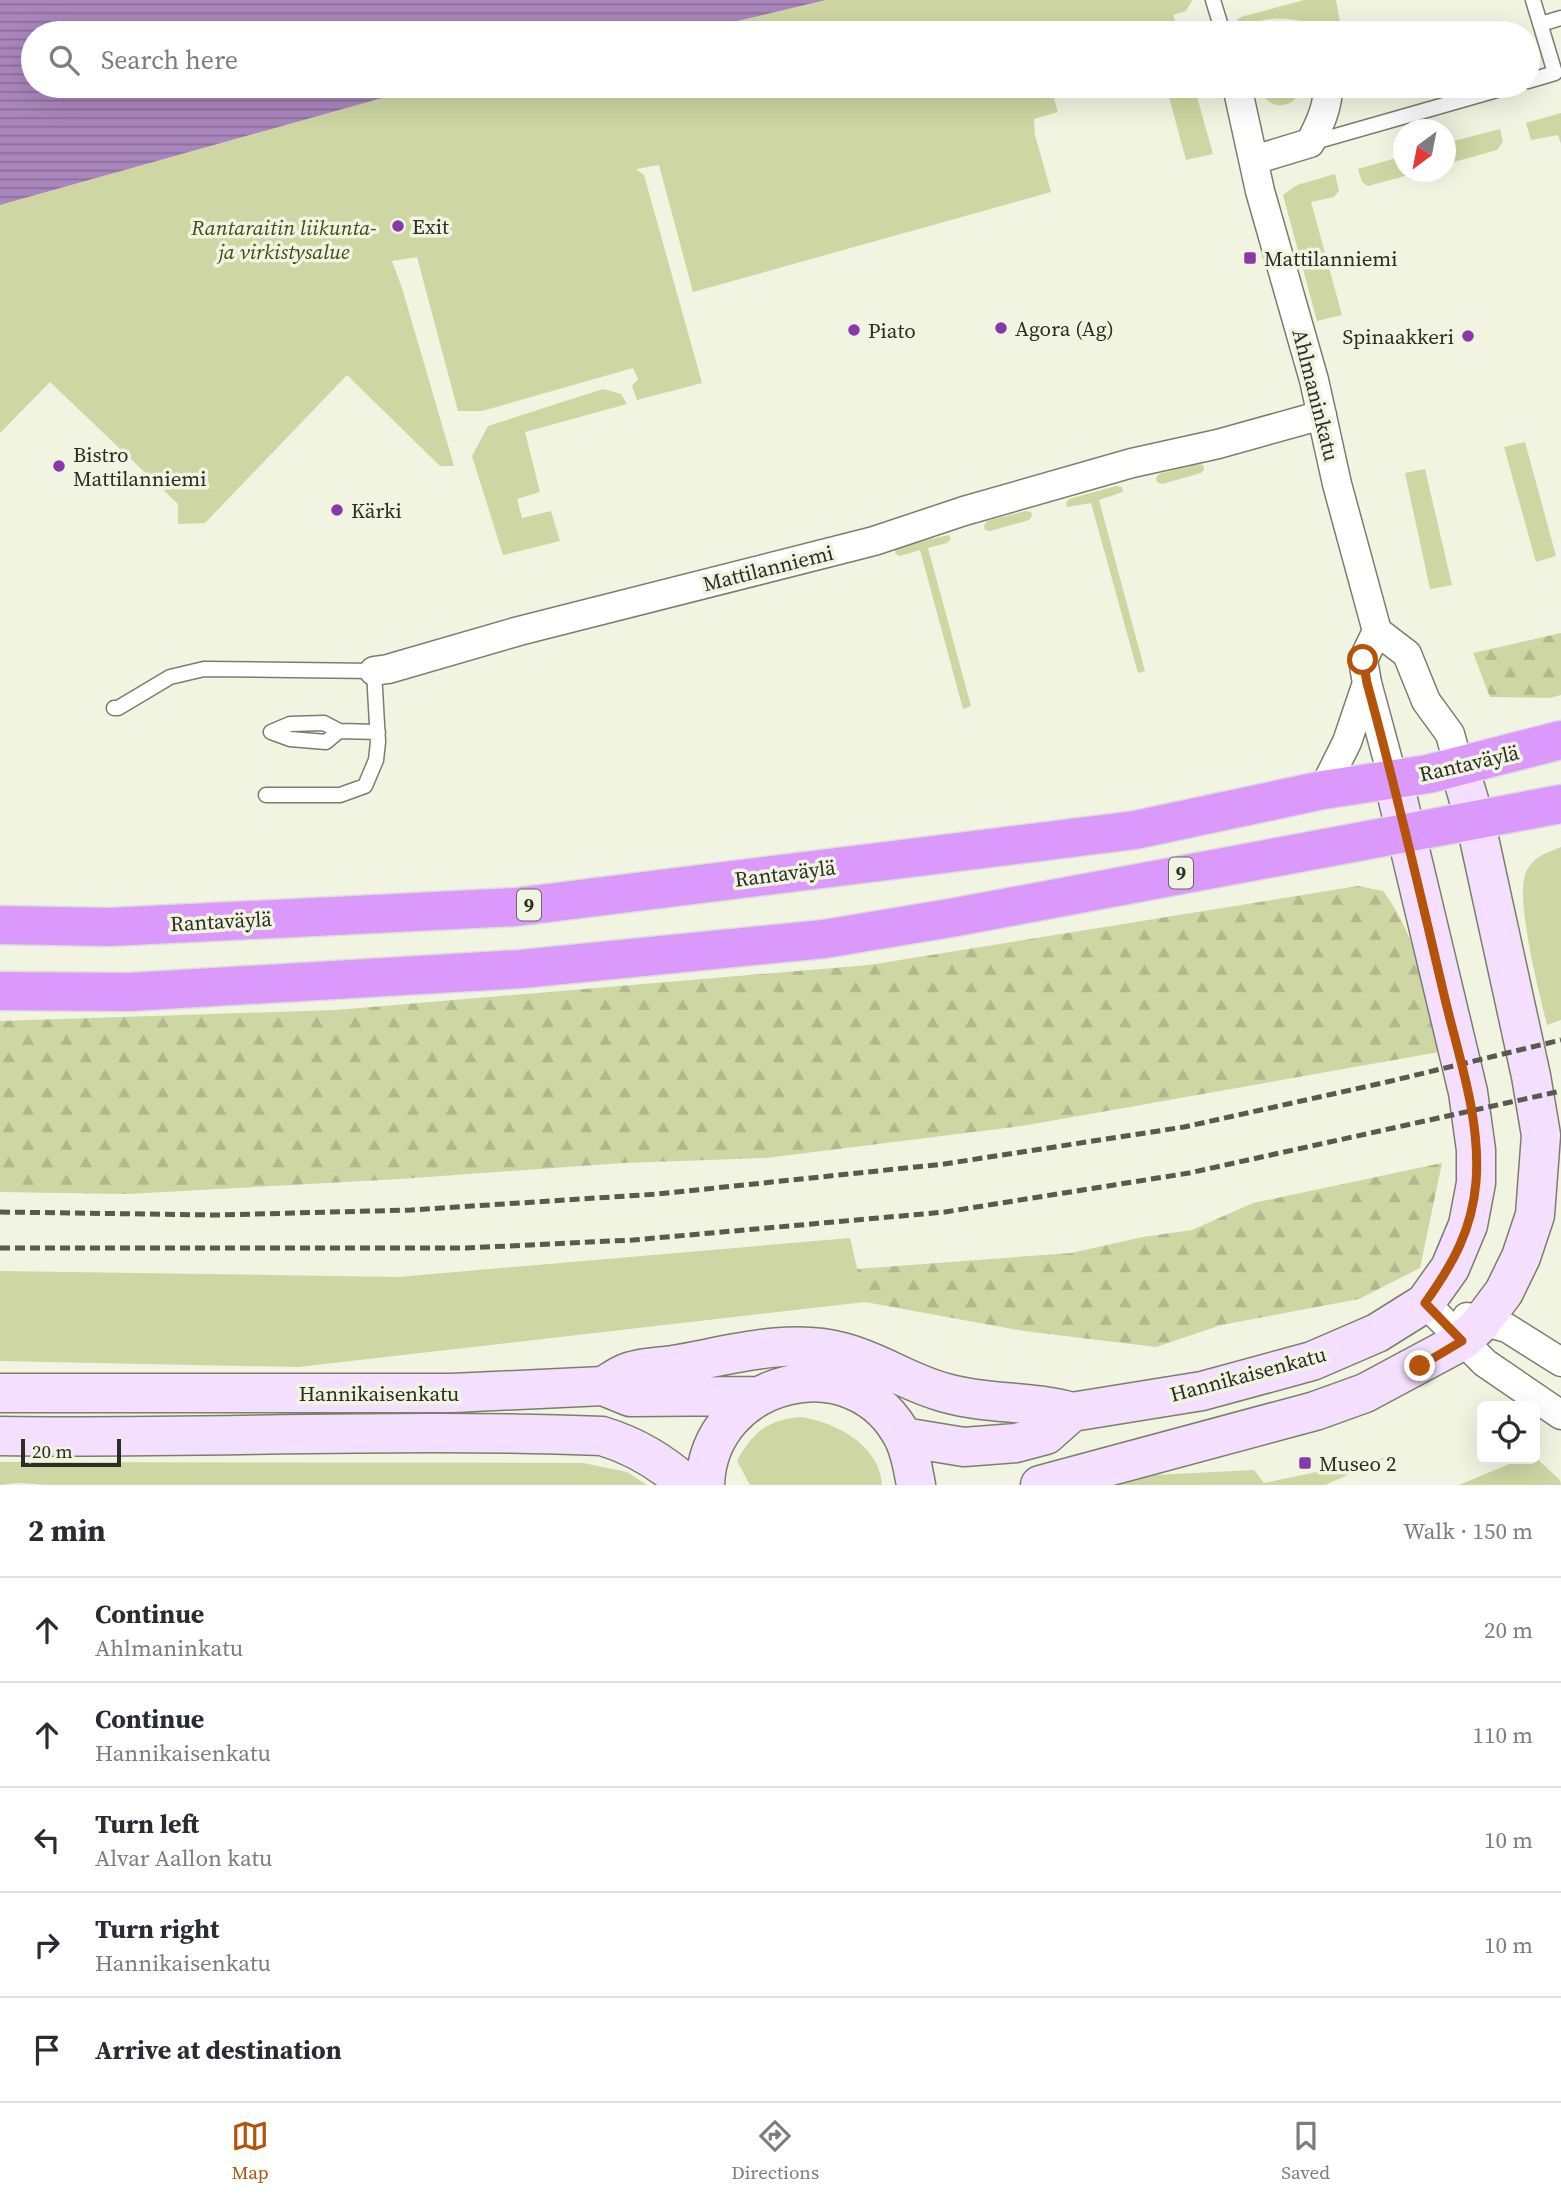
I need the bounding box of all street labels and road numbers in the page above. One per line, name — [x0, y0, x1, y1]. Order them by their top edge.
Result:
street label: Ahlmaninkatu — [1286, 326, 1346, 464]
street label: Mattilanniemi — [700, 538, 836, 598]
street label: Rantaväylä — [1416, 737, 1522, 789]
street label: Rantaväylä — [733, 852, 838, 894]
road number: 9 — [1169, 858, 1193, 888]
road number: 9 — [517, 890, 541, 920]
street label: Rantaväylä — [169, 904, 273, 938]
street label: Hannikaisenkatu — [1167, 1339, 1329, 1409]
street label: Hannikaisenkatu — [299, 1379, 459, 1408]

